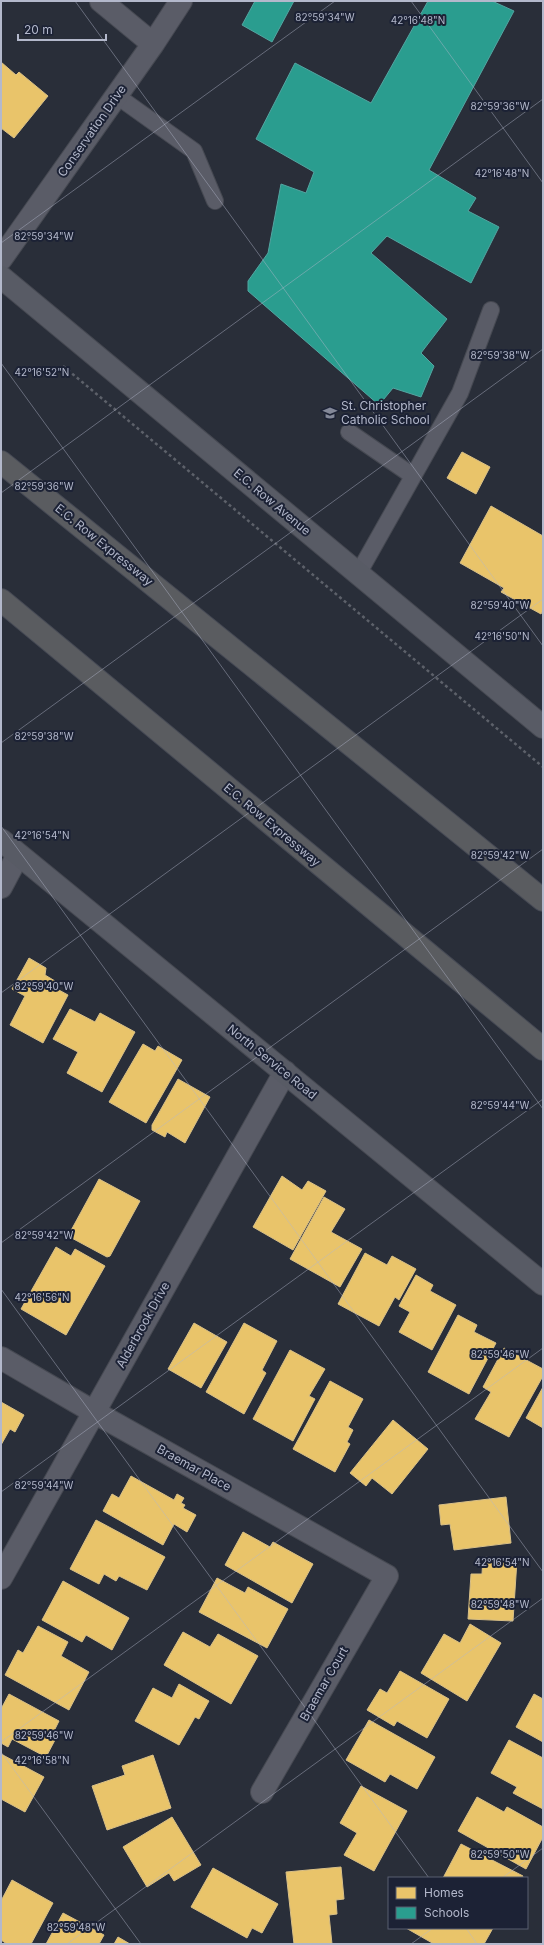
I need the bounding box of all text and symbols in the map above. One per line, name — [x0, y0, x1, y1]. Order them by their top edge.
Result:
text: 82°59'34"W — [295, 11, 355, 23]
text: 42°16'48"N — [391, 14, 445, 26]
scale bar — [18, 16, 106, 42]
text: 20 m — [24, 22, 53, 37]
street label: Conservation Drive — [54, 82, 129, 180]
text: 82°59'36"W — [470, 100, 530, 112]
text: 42°16'48"N — [475, 167, 529, 179]
text: 82°59'34"W — [14, 230, 74, 242]
text: 82°59'38"W — [471, 349, 530, 361]
text: 42°16'52"N — [15, 366, 69, 378]
place label: St. Christopher Catholic School — [341, 398, 430, 427]
school or university icon: St. Christopher Catholic School — [322, 405, 338, 421]
street label: E.C. Row Avenue — [231, 465, 314, 538]
text: 82°59'36"W — [14, 480, 74, 492]
street label: E.C. Row Expressway — [52, 500, 157, 589]
text: 82°59'40"W — [471, 599, 530, 611]
text: 42°16'50"N — [475, 630, 529, 642]
text: 82°59'38"W — [15, 730, 74, 742]
street label: E.C. Row Expressway — [221, 780, 324, 870]
text: 42°16'54"N — [14, 829, 70, 841]
text: 82°59'42"W — [471, 849, 529, 861]
text: 82°59'40"W — [15, 980, 74, 992]
street label: North Service Road — [225, 1021, 320, 1102]
text: 82°59'44"W — [471, 1099, 530, 1111]
text: 82°59'42"W — [15, 1229, 73, 1241]
street label: Alderbrook Drive — [113, 1279, 172, 1370]
text: 42°16'56"N — [15, 1291, 69, 1303]
text: 82°59'46"W — [471, 1348, 529, 1360]
street label: Braemar Place — [155, 1441, 234, 1494]
text: 82°59'44"W — [15, 1479, 74, 1491]
text: 42°16'54"N — [474, 1556, 530, 1568]
text: 82°59'48"W — [471, 1598, 529, 1610]
street label: Braemar Court — [296, 1644, 351, 1723]
text: 82°59'46"W — [15, 1729, 73, 1741]
text: 42°16'58"N — [15, 1754, 69, 1766]
text: 82°59'50"W — [470, 1848, 530, 1860]
legend — [388, 1877, 528, 1929]
text: Homes — [424, 1885, 464, 1900]
text: Schools — [424, 1905, 469, 1920]
text: 82°59'48"W — [47, 1921, 105, 1933]

